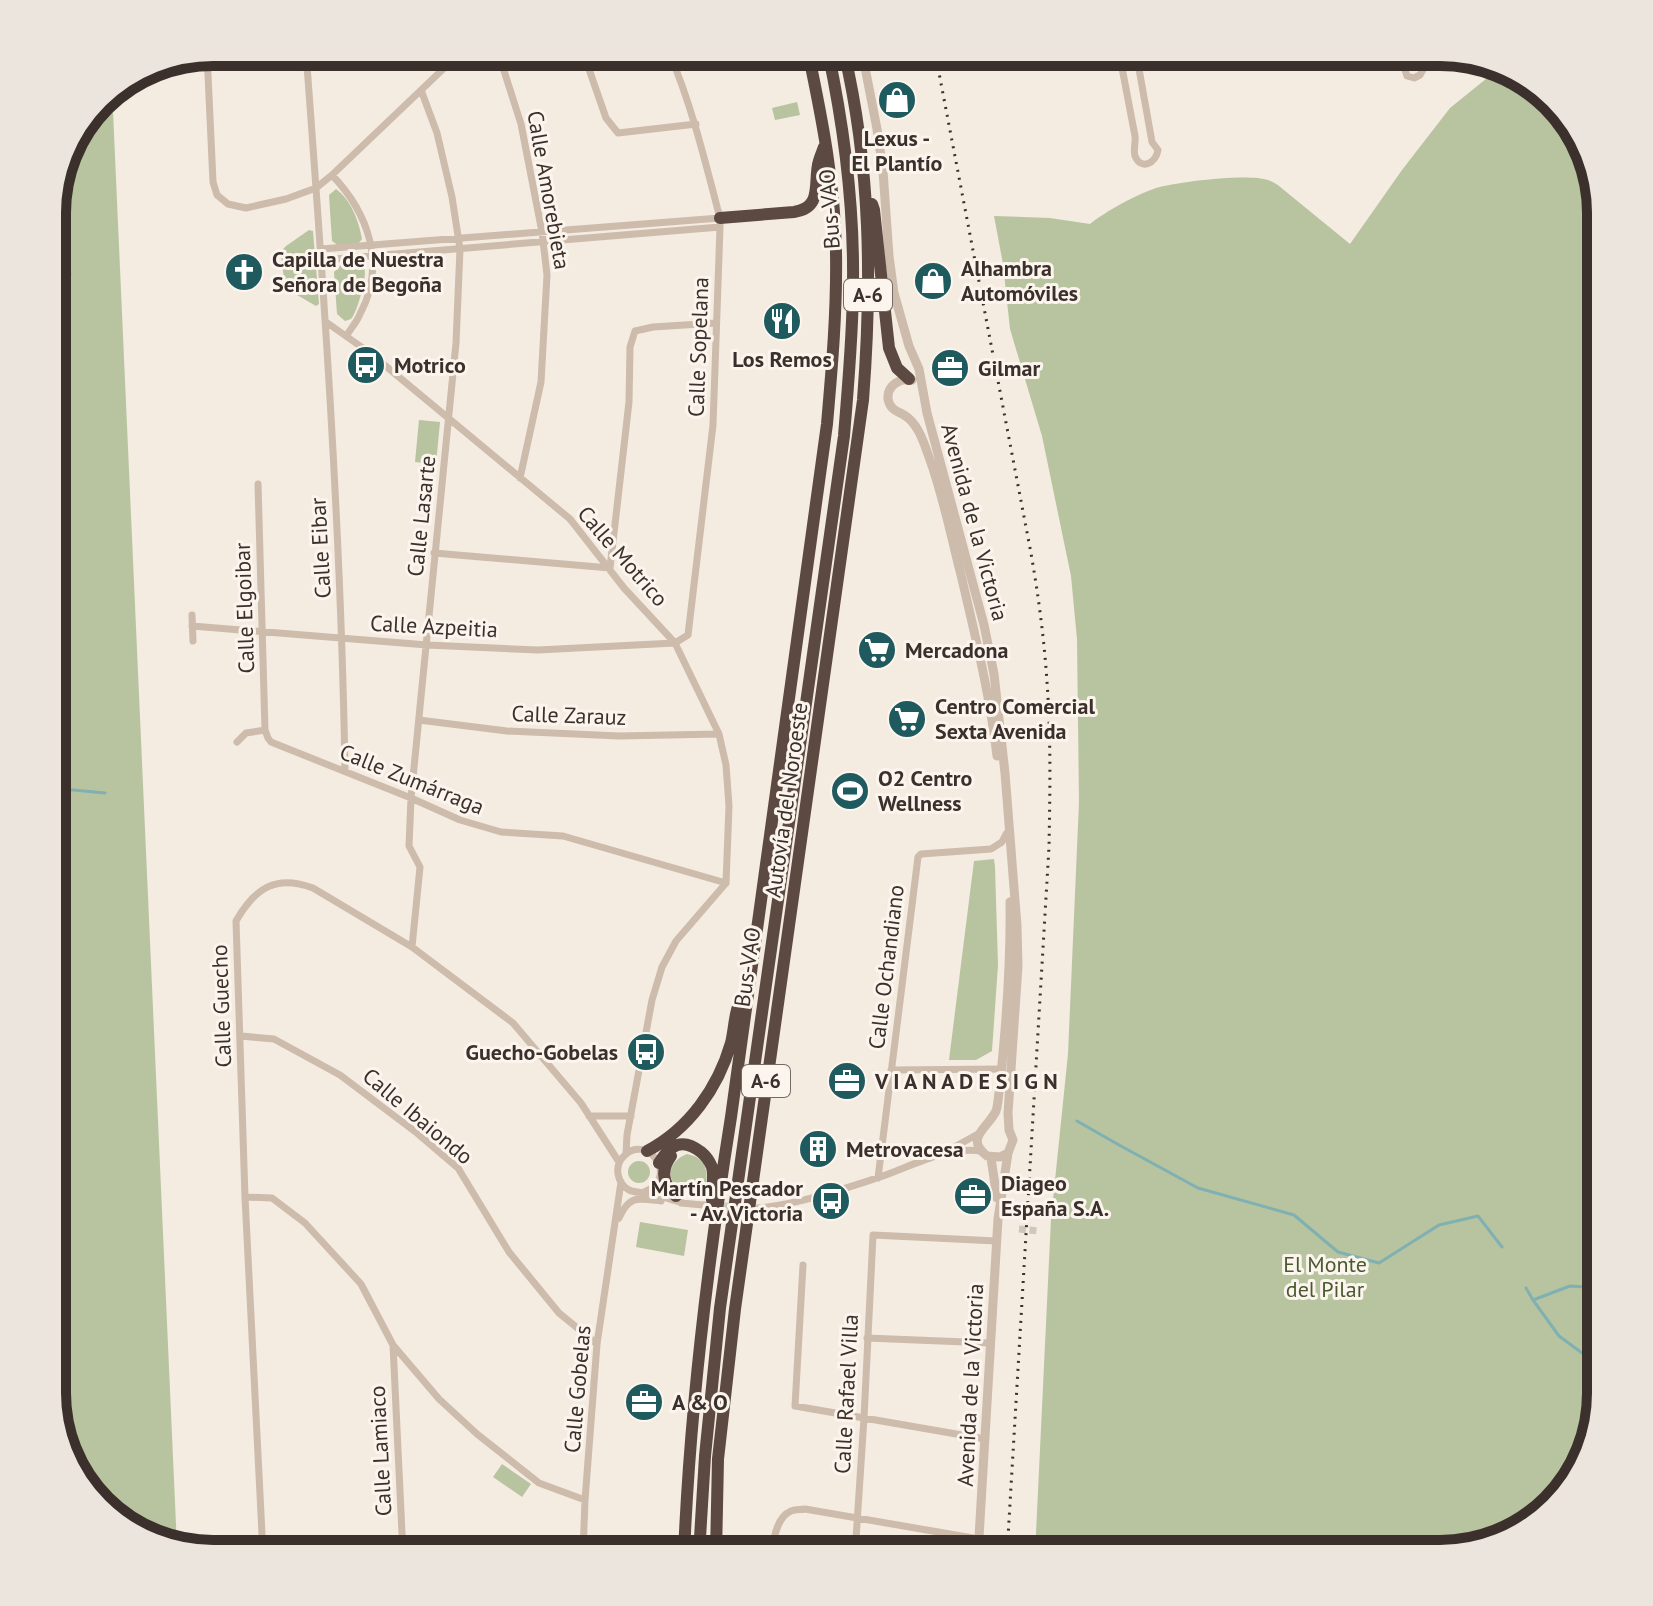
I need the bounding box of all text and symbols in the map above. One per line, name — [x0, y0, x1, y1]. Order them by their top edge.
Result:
shop icon: Lexus - El Plantío — [876, 79, 918, 121]
street label: Calle Amorebieta — [521, 108, 577, 272]
place label: Lexus - El Plantío — [852, 124, 943, 177]
street label: Bus-VAO — [812, 168, 846, 250]
place label: Capilla de Nuestra Señora de Begoña — [272, 245, 444, 298]
church icon: Capilla de Nuestra Señora de Begoña — [223, 251, 265, 293]
place label: Alhambra Automóviles — [961, 254, 1078, 307]
shop icon: Alhambra Automóviles — [912, 260, 954, 302]
street label: Calle Sopelana — [682, 277, 714, 417]
road number: A-6 — [844, 279, 892, 311]
restaurant icon: Los Remos — [761, 300, 803, 342]
bus stop icon: Motrico — [345, 344, 387, 386]
place label: Los Remos — [732, 345, 832, 373]
office icon: Gilmar — [929, 347, 971, 389]
place label: Motrico — [394, 351, 466, 379]
place label: Gilmar — [978, 354, 1040, 382]
street label: Avenida de la Victoria — [935, 420, 1015, 624]
street label: Calle Lasarte — [401, 454, 441, 578]
street label: Calle Eibar — [303, 496, 337, 599]
street label: Calle Motrico — [572, 500, 674, 612]
street label: Calle Elgoibar — [228, 542, 260, 674]
street label: Calle Azpeitia — [369, 609, 499, 643]
supermarket icon: Mercadona — [856, 629, 898, 671]
place label: Mercadona — [905, 636, 1009, 664]
place label: Centro Comercial Sexta Avenida — [935, 692, 1095, 745]
supermarket icon: Centro Comercial Sexta Avenida — [886, 698, 928, 740]
street label: Calle Zarauz — [511, 699, 627, 731]
street label: Autovía del Noroeste — [758, 701, 814, 899]
street label: Calle Zumárraga — [336, 737, 488, 821]
place label: O2 Centro Wellness — [878, 764, 973, 817]
sports icon: O2 Centro Wellness — [829, 770, 871, 812]
street label: Calle Ochandiano — [862, 883, 910, 1051]
street label: Bus-VAO — [728, 925, 766, 1009]
street label: Calle Guecho — [205, 944, 237, 1068]
bus stop icon: Guecho-Gobelas — [625, 1031, 667, 1073]
place label: Guecho-Gobelas — [466, 1038, 618, 1066]
office icon: V I A N A D E S I G N — [826, 1060, 868, 1102]
street label: Calle Ibaiondo — [357, 1062, 479, 1170]
road number: A-6 — [742, 1065, 790, 1097]
place label: V I A N A D E S I G N — [874, 1067, 1058, 1095]
building icon: Metrovacesa — [797, 1128, 839, 1170]
place label: Metrovacesa — [846, 1135, 964, 1163]
place label: Diageo España S.A. — [1001, 1169, 1109, 1222]
place label: Martín Pescador - Av. Victoria — [651, 1174, 803, 1227]
office icon: Diageo España S.A. — [952, 1175, 994, 1217]
bus stop icon: Martín Pescador - Av. Victoria — [810, 1180, 852, 1222]
park label: El Monte del Pilar — [1283, 1250, 1367, 1303]
street label: Avenida de la Victoria — [951, 1283, 989, 1487]
street label: Calle Rafael Villa — [828, 1314, 864, 1474]
street label: Calle Gobelas — [557, 1324, 597, 1454]
office icon: A & O — [623, 1381, 665, 1423]
street label: Calle Lamiaco — [363, 1385, 397, 1517]
place label: A & O — [672, 1388, 728, 1416]

